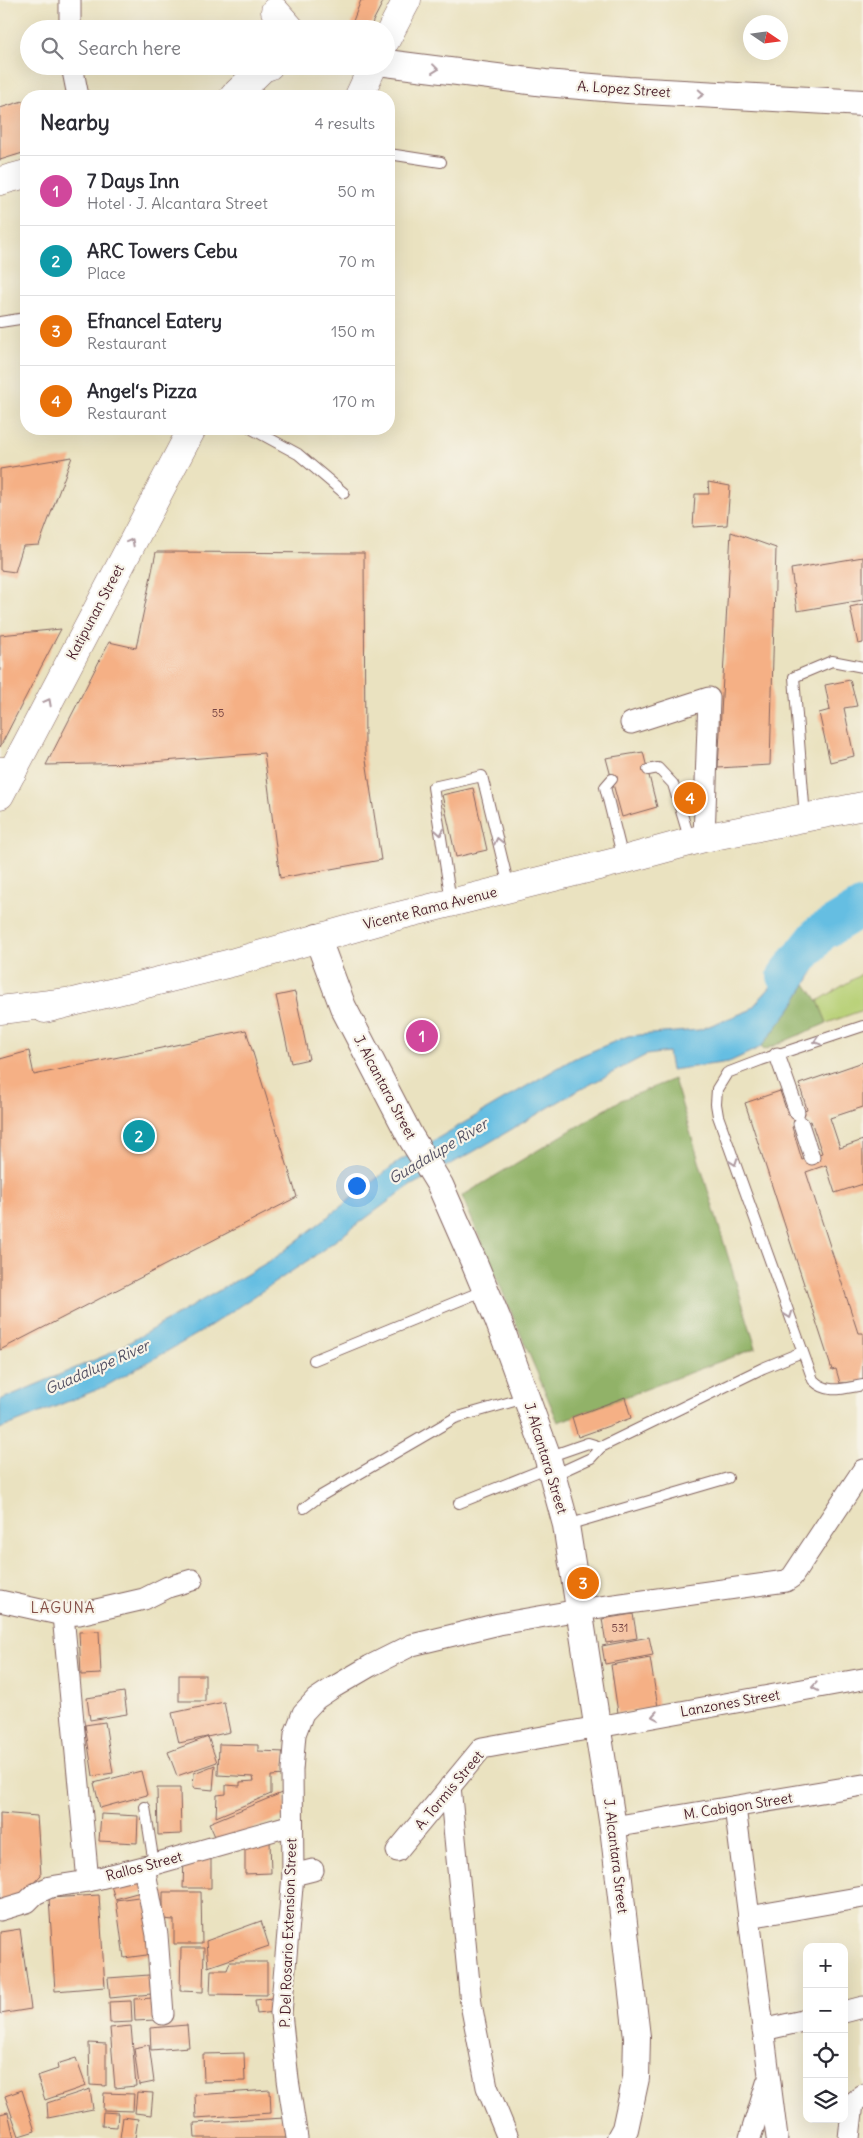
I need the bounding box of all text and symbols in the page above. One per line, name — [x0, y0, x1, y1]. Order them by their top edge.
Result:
north arrow — [743, 15, 788, 60]
search box — [20, 20, 395, 75]
icon: search — [38, 34, 66, 62]
text: Search here — [78, 36, 181, 60]
one-way arrow — [431, 63, 439, 74]
street label: A. Lopez Street — [577, 77, 672, 101]
one-way arrow — [697, 88, 705, 99]
text: Nearby — [40, 109, 110, 136]
text: 4 results — [314, 113, 375, 133]
text: 7 Days Inn — [87, 169, 179, 193]
text: 1 — [53, 181, 59, 201]
text: 50 m — [337, 181, 375, 201]
text: Hotel · J. Alcantara Street — [87, 193, 268, 213]
text: ARC Towers Cebu — [87, 239, 238, 263]
text: 2 — [52, 251, 60, 271]
text: 70 m — [339, 251, 375, 271]
text: Place — [87, 263, 126, 283]
text: Efnancel Eatery — [87, 309, 222, 333]
text: 3 — [51, 321, 61, 341]
text: 150 m — [331, 321, 375, 341]
text: Restaurant — [87, 333, 167, 353]
text: Angel‘s Pizza — [87, 379, 197, 403]
text: 4 — [51, 391, 61, 411]
text: 170 m — [332, 391, 375, 411]
text: Restaurant — [87, 403, 167, 423]
one-way arrow — [125, 539, 135, 548]
street label: Katipunan Street — [62, 561, 128, 663]
one-way arrow — [42, 698, 52, 707]
house number: 55 — [212, 706, 224, 720]
pin: 4 — [674, 779, 706, 817]
one-way arrow — [434, 827, 444, 836]
one-way arrow — [493, 836, 504, 845]
street label: Vicente Rama Avenue — [361, 883, 499, 933]
pin: 1 — [406, 1017, 438, 1055]
street label: J. Alcantara Street — [350, 1032, 420, 1142]
one-way arrow — [813, 1036, 821, 1046]
water label: Guadalupe River — [385, 1113, 493, 1188]
pin: 2 — [123, 1117, 155, 1155]
one-way arrow — [728, 1157, 738, 1166]
your location — [344, 1173, 370, 1199]
one-way arrow — [783, 1311, 793, 1319]
water label: Guadalupe River — [42, 1335, 154, 1398]
street label: J. Alcantara Street — [521, 1400, 572, 1516]
pin: 3 — [567, 1564, 599, 1602]
district label: LAGUNA — [31, 1598, 95, 1617]
house number: 531 — [612, 1621, 628, 1635]
one-way arrow — [811, 1682, 819, 1692]
street label: Lanzones Street — [679, 1685, 781, 1721]
one-way arrow — [651, 1711, 659, 1721]
street label: A. Tormis Street — [411, 1747, 487, 1833]
street label: M. Cabigon Street — [682, 1788, 794, 1823]
street label: J. Alcantara Street — [600, 1798, 632, 1915]
street label: P. Del Rosario Extension Street — [276, 1838, 300, 2028]
street label: Rallos Street — [104, 1847, 184, 1885]
map controls — [803, 1943, 848, 2123]
button: + — [803, 1943, 848, 1988]
button: − — [803, 1988, 848, 2033]
button: locate — [803, 2033, 848, 2078]
button: layers — [803, 2078, 848, 2123]

